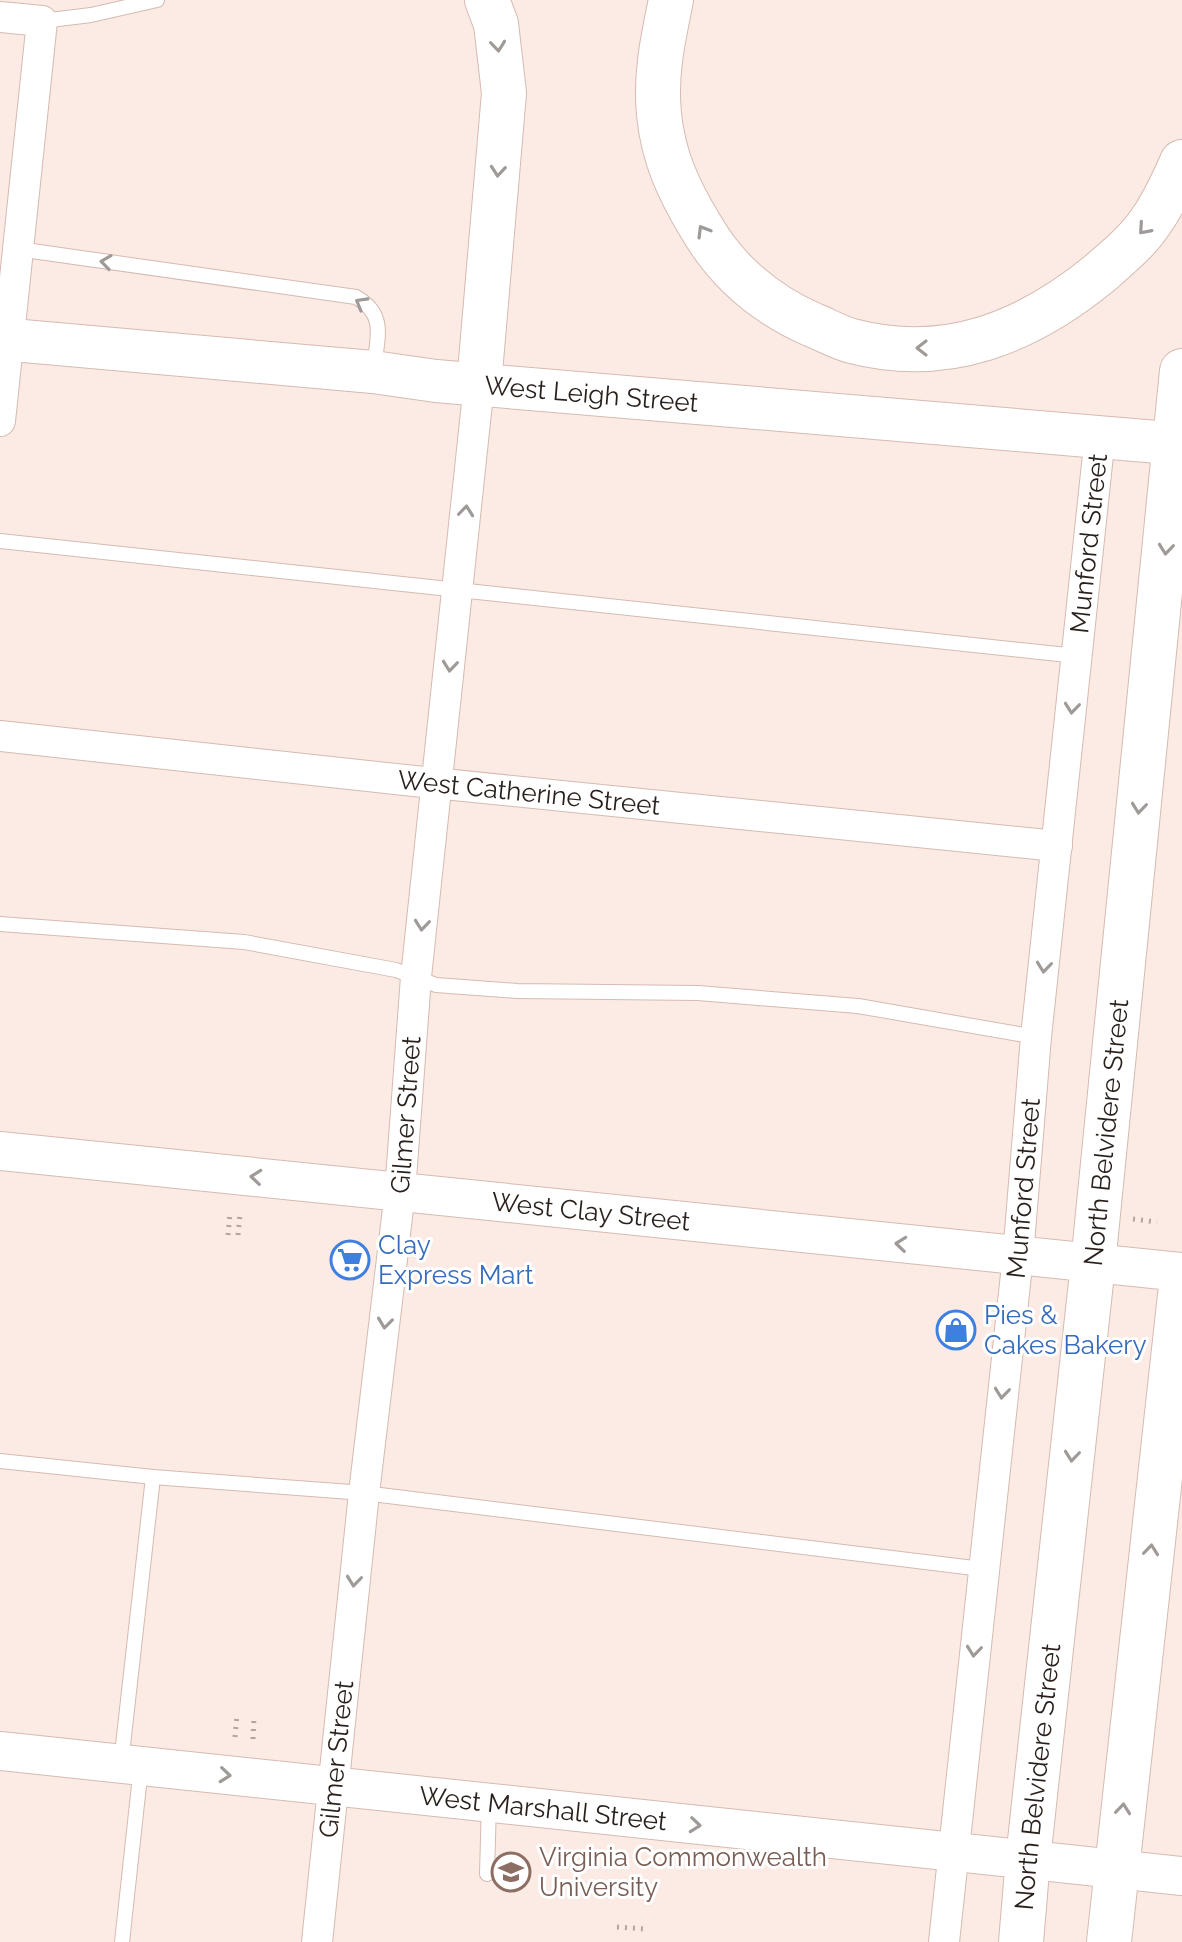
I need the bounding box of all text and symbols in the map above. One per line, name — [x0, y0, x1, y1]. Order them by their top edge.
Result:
one-way arrow — [489, 39, 506, 53]
one-way arrow — [489, 165, 506, 178]
one-way arrow — [1139, 220, 1154, 235]
one-way arrow — [697, 225, 713, 240]
one-way arrow — [99, 254, 113, 271]
one-way arrow — [356, 298, 370, 313]
one-way arrow — [915, 339, 928, 357]
street label: West Leigh Street — [483, 370, 700, 418]
street label: Munford Street — [1064, 452, 1113, 635]
one-way arrow — [457, 504, 474, 517]
one-way arrow — [1157, 543, 1174, 556]
one-way arrow — [442, 660, 459, 673]
one-way arrow — [1063, 702, 1080, 715]
street label: West Catherine Street — [396, 764, 662, 821]
one-way arrow — [1131, 802, 1148, 815]
one-way arrow — [413, 919, 430, 932]
one-way arrow — [1035, 961, 1052, 974]
street label: North Belvidere Street — [1078, 997, 1134, 1267]
street label: Gilmer Street — [385, 1035, 427, 1195]
street label: Munford Street — [1001, 1097, 1046, 1280]
one-way arrow — [249, 1169, 262, 1186]
street label: West Clay Street — [490, 1186, 692, 1237]
place label: Clay Express Mart — [378, 1230, 534, 1290]
one-way arrow — [895, 1236, 908, 1253]
supermarket icon: Clay Express Mart — [329, 1239, 371, 1281]
place label: Pies & Cakes Bakery — [984, 1300, 1147, 1360]
shop icon: Pies & Cakes Bakery — [935, 1309, 977, 1351]
one-way arrow — [376, 1317, 393, 1330]
one-way arrow — [994, 1387, 1011, 1400]
one-way arrow — [1064, 1450, 1081, 1463]
one-way arrow — [1142, 1543, 1159, 1556]
one-way arrow — [346, 1575, 363, 1588]
street label: North Belvidere Street — [1009, 1642, 1066, 1911]
one-way arrow — [965, 1645, 982, 1658]
street label: Gilmer Street — [313, 1679, 359, 1839]
one-way arrow — [219, 1766, 232, 1783]
street label: West Marshall Street — [418, 1780, 668, 1836]
one-way arrow — [1114, 1802, 1131, 1815]
one-way arrow — [689, 1816, 702, 1833]
place label: Virginia Commonwealth University — [539, 1842, 827, 1902]
school or university icon: Virginia Commonwealth University — [490, 1851, 532, 1893]

